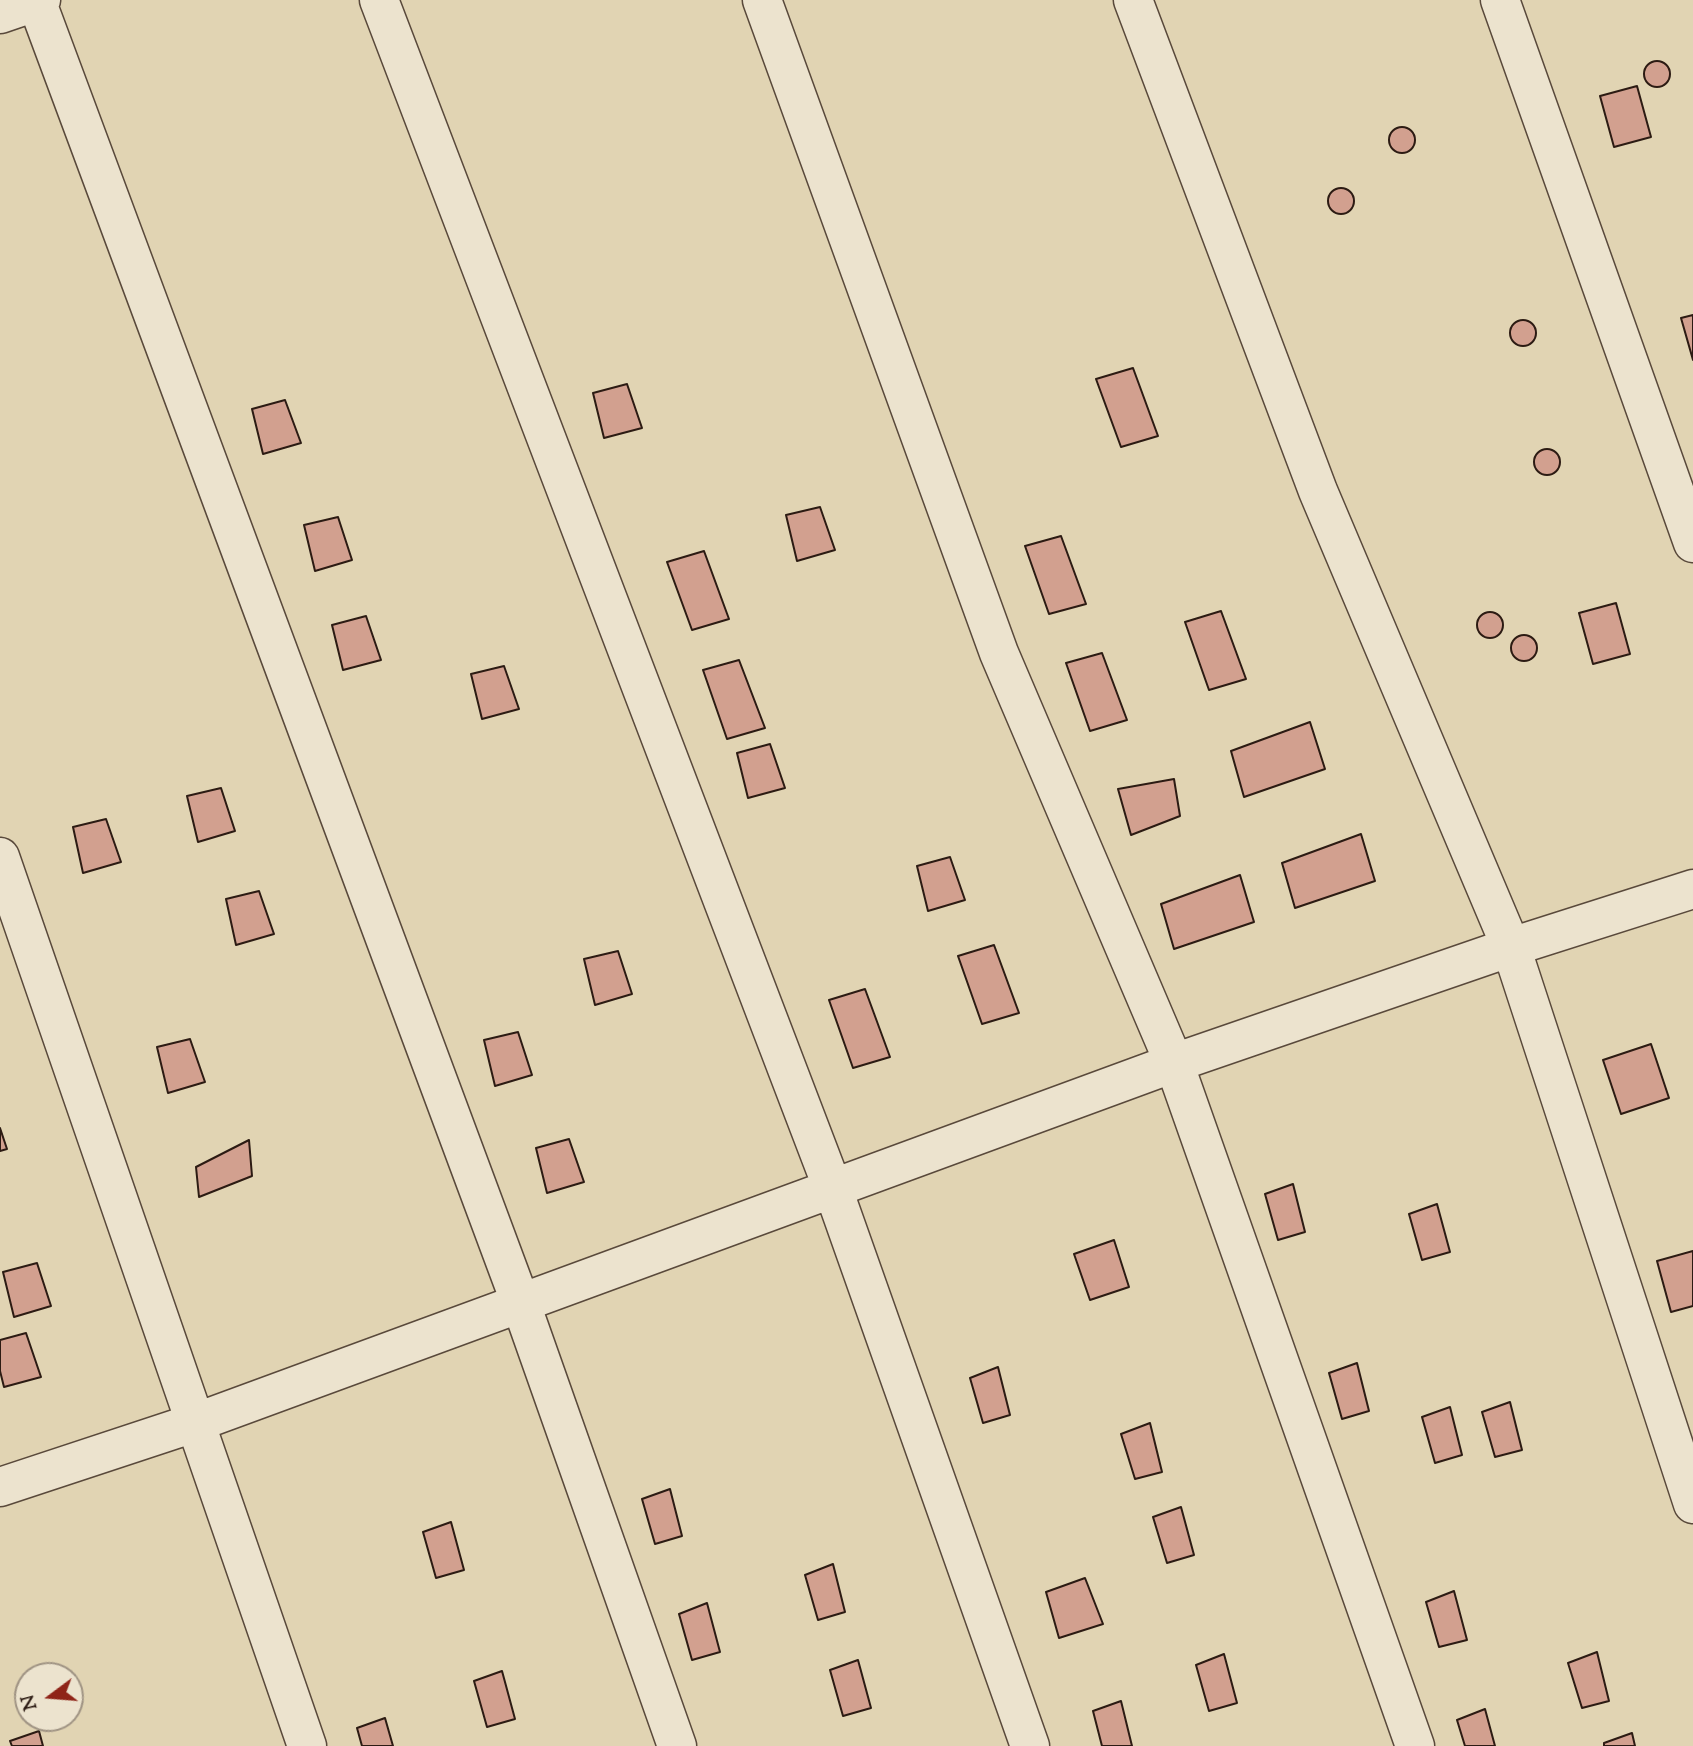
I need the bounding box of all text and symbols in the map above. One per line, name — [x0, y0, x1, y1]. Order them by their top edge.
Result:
north arrow — [14, 1662, 84, 1732]
text: N — [15, 1691, 45, 1713]

